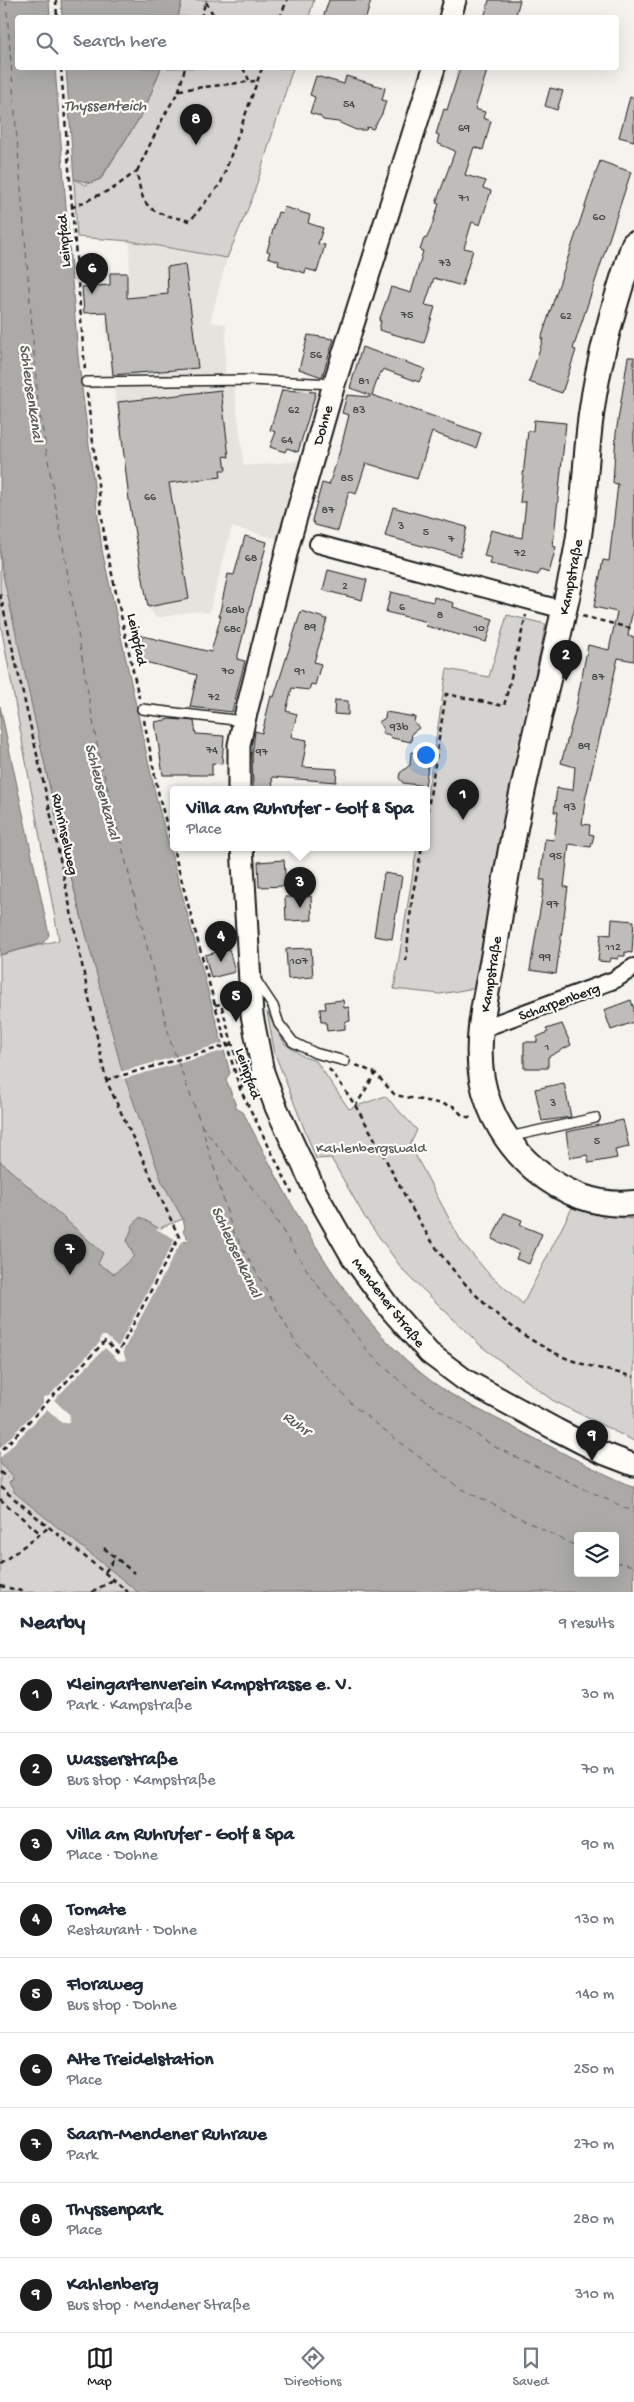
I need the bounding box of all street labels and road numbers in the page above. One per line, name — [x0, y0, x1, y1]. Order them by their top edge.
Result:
street label: Leinpfad — [54, 213, 76, 268]
street label: Dohne — [309, 403, 338, 448]
street label: Kampstraße — [556, 538, 588, 617]
street label: Leinpfad — [122, 612, 151, 668]
street label: Ruhrinselweg — [47, 792, 81, 877]
street label: Kampstraße — [477, 935, 507, 1014]
street label: Scharpenberg — [516, 980, 603, 1026]
street label: Leinpfad — [230, 1046, 265, 1103]
street label: Mendener Straße — [347, 1255, 428, 1352]

